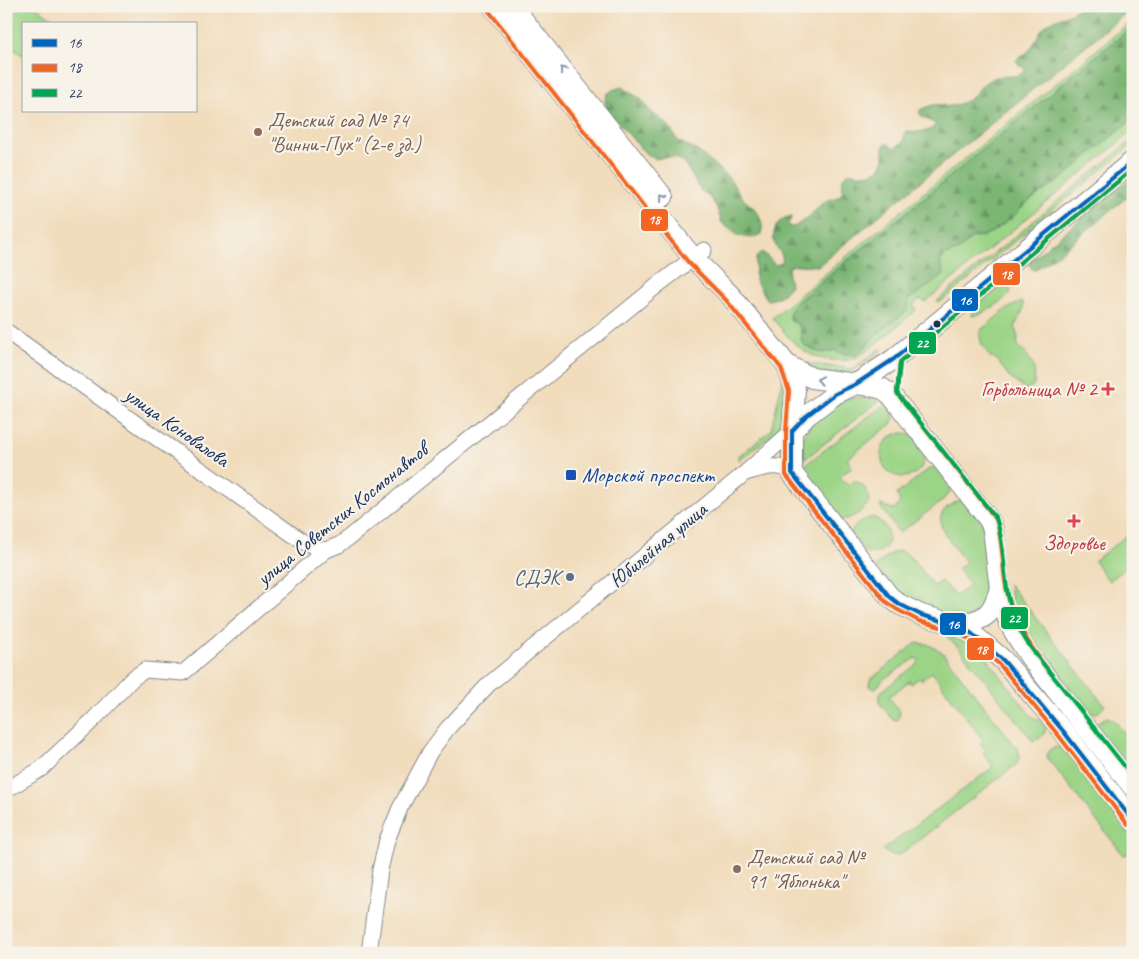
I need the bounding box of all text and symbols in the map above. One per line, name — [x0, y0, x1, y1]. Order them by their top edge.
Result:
legend — [22, 22, 198, 112]
text: 16 — [68, 34, 83, 53]
text: 18 — [68, 58, 83, 77]
one-way arrow — [560, 67, 568, 76]
text: 22 — [68, 84, 83, 103]
place label: Детский сад № 74 "Винни-Пух" (2-е зд.) — [268, 107, 422, 158]
marker: Детский сад № 74 "Винни-Пух" (2-е зд.) — [252, 126, 264, 138]
one-way arrow — [660, 194, 669, 203]
line badge: 18 — [640, 208, 669, 232]
text: 18 — [648, 211, 662, 228]
line badge: 18 — [992, 262, 1021, 286]
text: 18 — [1000, 266, 1014, 283]
line badge: 16 — [951, 288, 979, 312]
text: 16 — [959, 292, 973, 309]
unlabelled marker — [932, 319, 942, 329]
line badge: 22 — [908, 331, 937, 355]
text: 22 — [916, 335, 930, 352]
one-way arrow — [815, 375, 824, 385]
place label: Горбольница № 2 — [981, 376, 1099, 402]
street label: улица Коновалова — [118, 380, 236, 473]
marker: Горбольница № 2 — [1101, 382, 1115, 396]
street label: улица Советских Космонавтов — [250, 434, 436, 592]
place label: Морской проспект — [582, 462, 716, 488]
marker: Морской проспект — [564, 468, 578, 482]
street label: Юбилейная улица — [604, 496, 713, 593]
marker: Здоровье — [1067, 514, 1081, 528]
place label: Здоровье — [1043, 530, 1106, 556]
place label: СДЭК — [514, 564, 565, 590]
marker: СДЭК — [564, 571, 576, 583]
line badge: 22 — [1000, 606, 1029, 630]
text: 22 — [1008, 610, 1022, 627]
line badge: 16 — [939, 612, 967, 636]
text: 16 — [947, 616, 961, 633]
line badge: 18 — [966, 637, 995, 661]
text: 18 — [975, 641, 989, 658]
place label: Детский сад № 91 "Яблонька" — [747, 844, 866, 894]
marker: Детский сад № 91 "Яблонька" — [731, 863, 743, 875]

